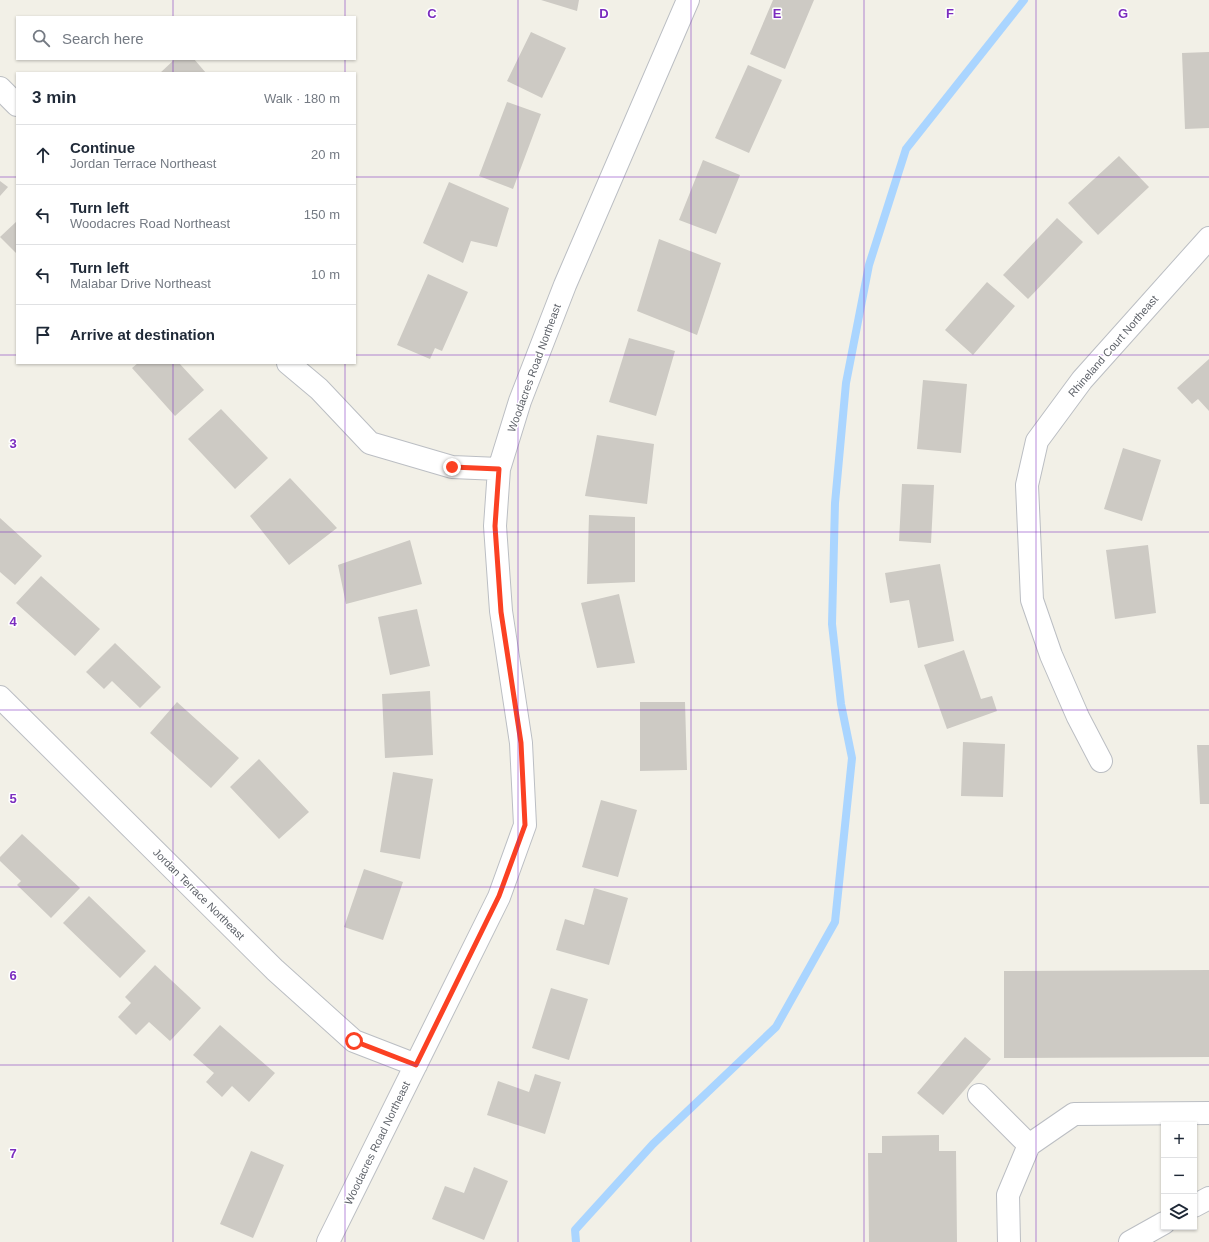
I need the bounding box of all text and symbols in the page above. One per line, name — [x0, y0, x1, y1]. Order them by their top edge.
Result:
text: C — [427, 6, 437, 21]
text: D — [599, 6, 609, 21]
text: E — [773, 6, 782, 21]
text: F — [946, 6, 954, 21]
text: G — [1118, 6, 1128, 21]
search box — [16, 16, 356, 60]
icon: search — [30, 27, 52, 49]
text: Search here — [62, 30, 144, 47]
text: 3 min — [32, 88, 76, 107]
text: Walk · 180 m — [264, 91, 340, 106]
text: Continue — [70, 139, 135, 156]
icon: ahead — [32, 144, 54, 166]
text: 20 m — [311, 147, 340, 162]
text: Jordan Terrace Northeast — [70, 156, 216, 171]
text: Turn left — [70, 199, 129, 216]
icon: left — [32, 204, 54, 226]
text: 150 m — [304, 207, 340, 222]
text: Woodacres Road Northeast — [70, 216, 230, 231]
text: Turn left — [70, 259, 129, 276]
icon: left — [32, 264, 54, 286]
text: 10 m — [311, 267, 340, 282]
text: Malabar Drive Northeast — [70, 276, 211, 291]
street label: Rhineland Court Northeast — [1066, 293, 1160, 399]
street label: Woodacres Road Northeast — [505, 302, 563, 434]
icon: arrive — [32, 324, 54, 346]
text: Arrive at destination — [70, 326, 215, 343]
text: 3 — [9, 436, 17, 451]
route end — [443, 458, 461, 476]
text: 4 — [9, 614, 17, 629]
text: 5 — [9, 791, 17, 806]
street label: Jordan Terrace Northeast — [151, 846, 247, 942]
text: 6 — [9, 968, 17, 983]
route start — [345, 1032, 363, 1050]
street label: Woodacres Road Northeast — [342, 1079, 412, 1207]
map controls — [1161, 1122, 1197, 1230]
button: + — [1161, 1122, 1197, 1158]
text: 7 — [9, 1146, 17, 1161]
button: − — [1161, 1158, 1197, 1194]
button: layers — [1161, 1194, 1197, 1230]

